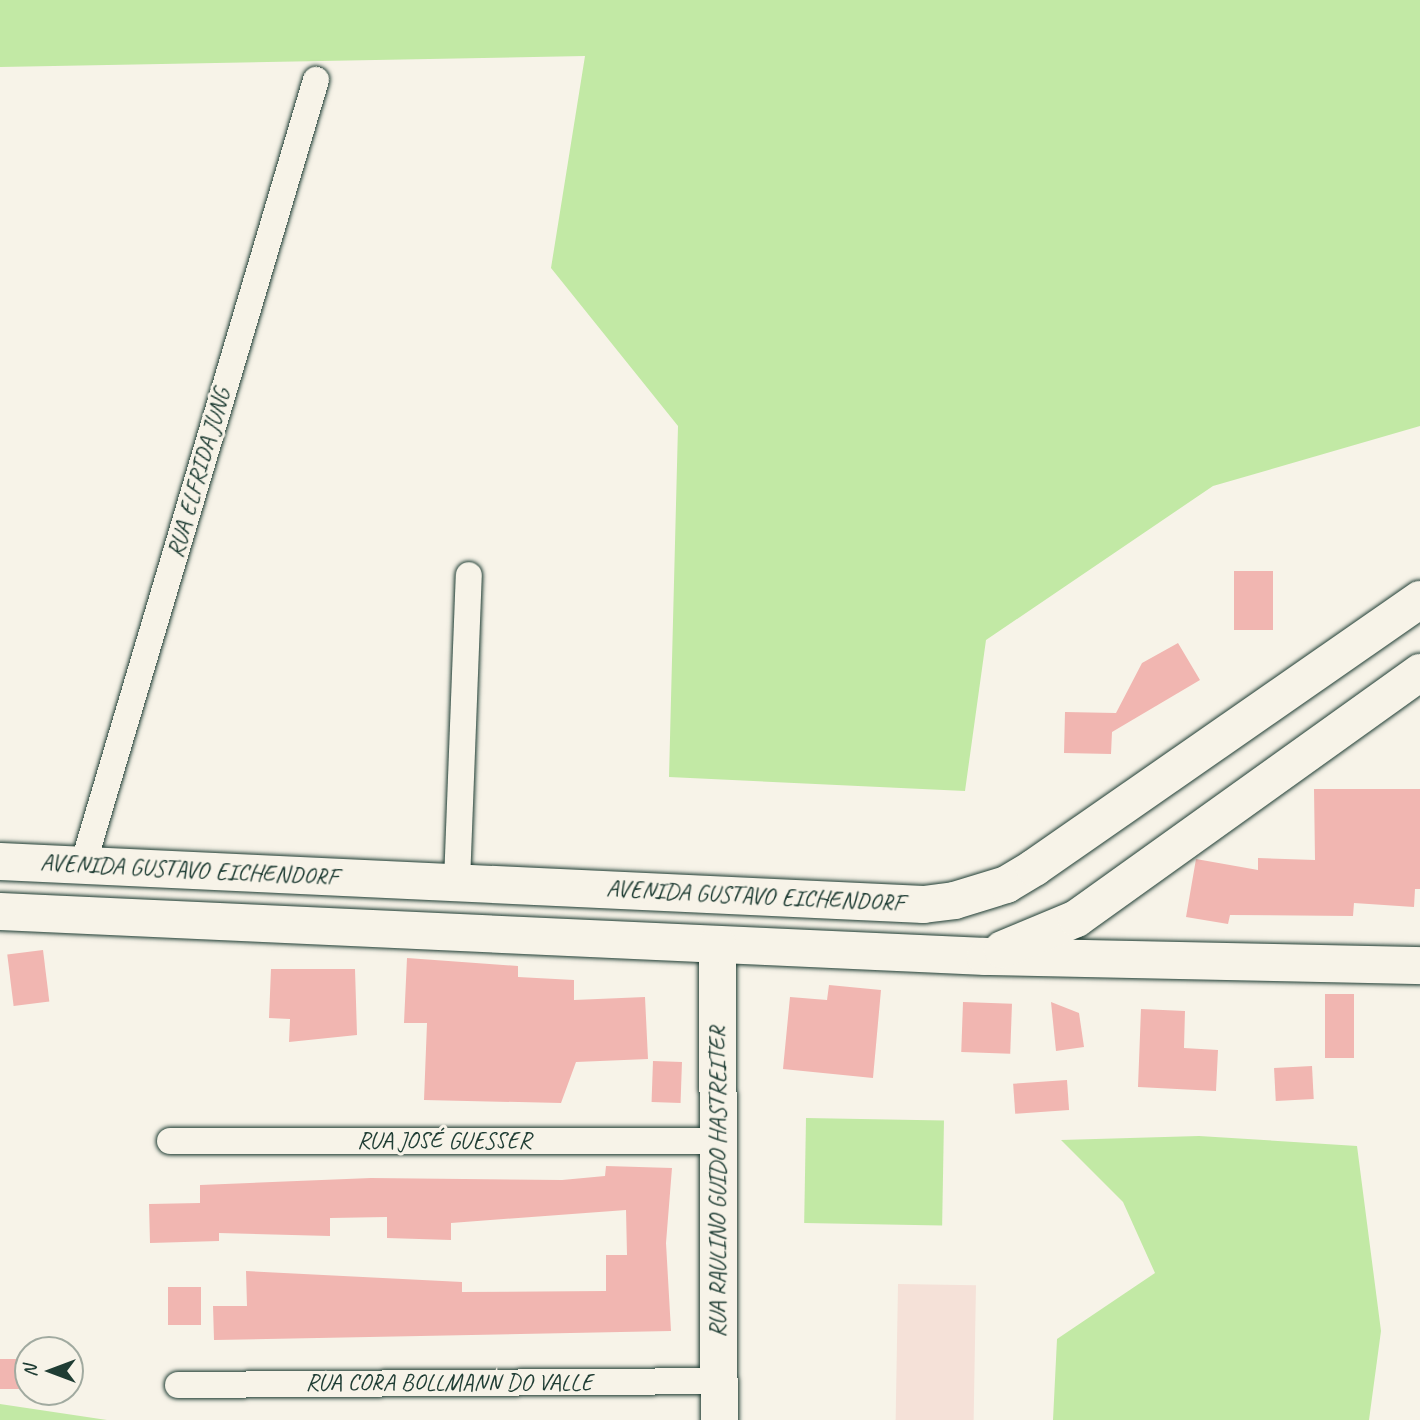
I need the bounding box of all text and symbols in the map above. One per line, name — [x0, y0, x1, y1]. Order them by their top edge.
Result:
street label: RUA ELFRIDA JUNG — [161, 386, 237, 560]
street label: AVENIDA GUSTAVO EICHENDORF — [40, 848, 338, 892]
street label: AVENIDA GUSTAVO EICHENDORF — [606, 874, 904, 918]
street label: RUA RAULINO GUIDO HASTREITER — [704, 1027, 732, 1337]
street label: RUA JOSÉ GUESSER — [357, 1127, 531, 1155]
north arrow — [14, 1336, 84, 1406]
text: N — [18, 1365, 42, 1377]
street label: RUA CORA BOLLMANN DO VALLE — [306, 1369, 592, 1397]

